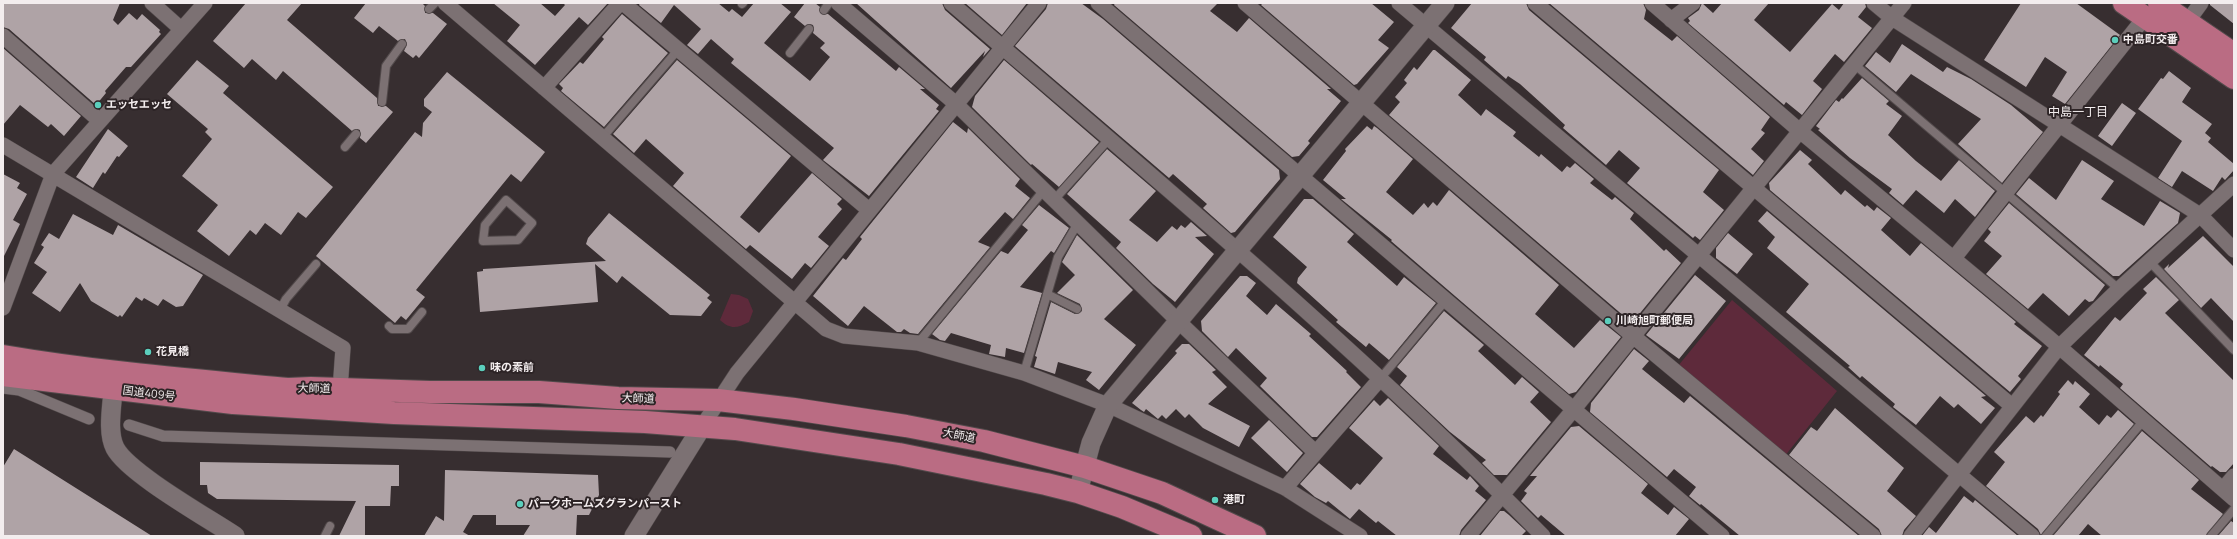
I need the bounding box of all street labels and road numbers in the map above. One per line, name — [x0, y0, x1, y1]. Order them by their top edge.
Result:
street label: 大師道 — [297, 382, 331, 396]
street label: 国道409号 — [122, 384, 176, 404]
street label: 大師道 — [621, 392, 655, 406]
street label: 大師道 — [942, 426, 976, 446]

